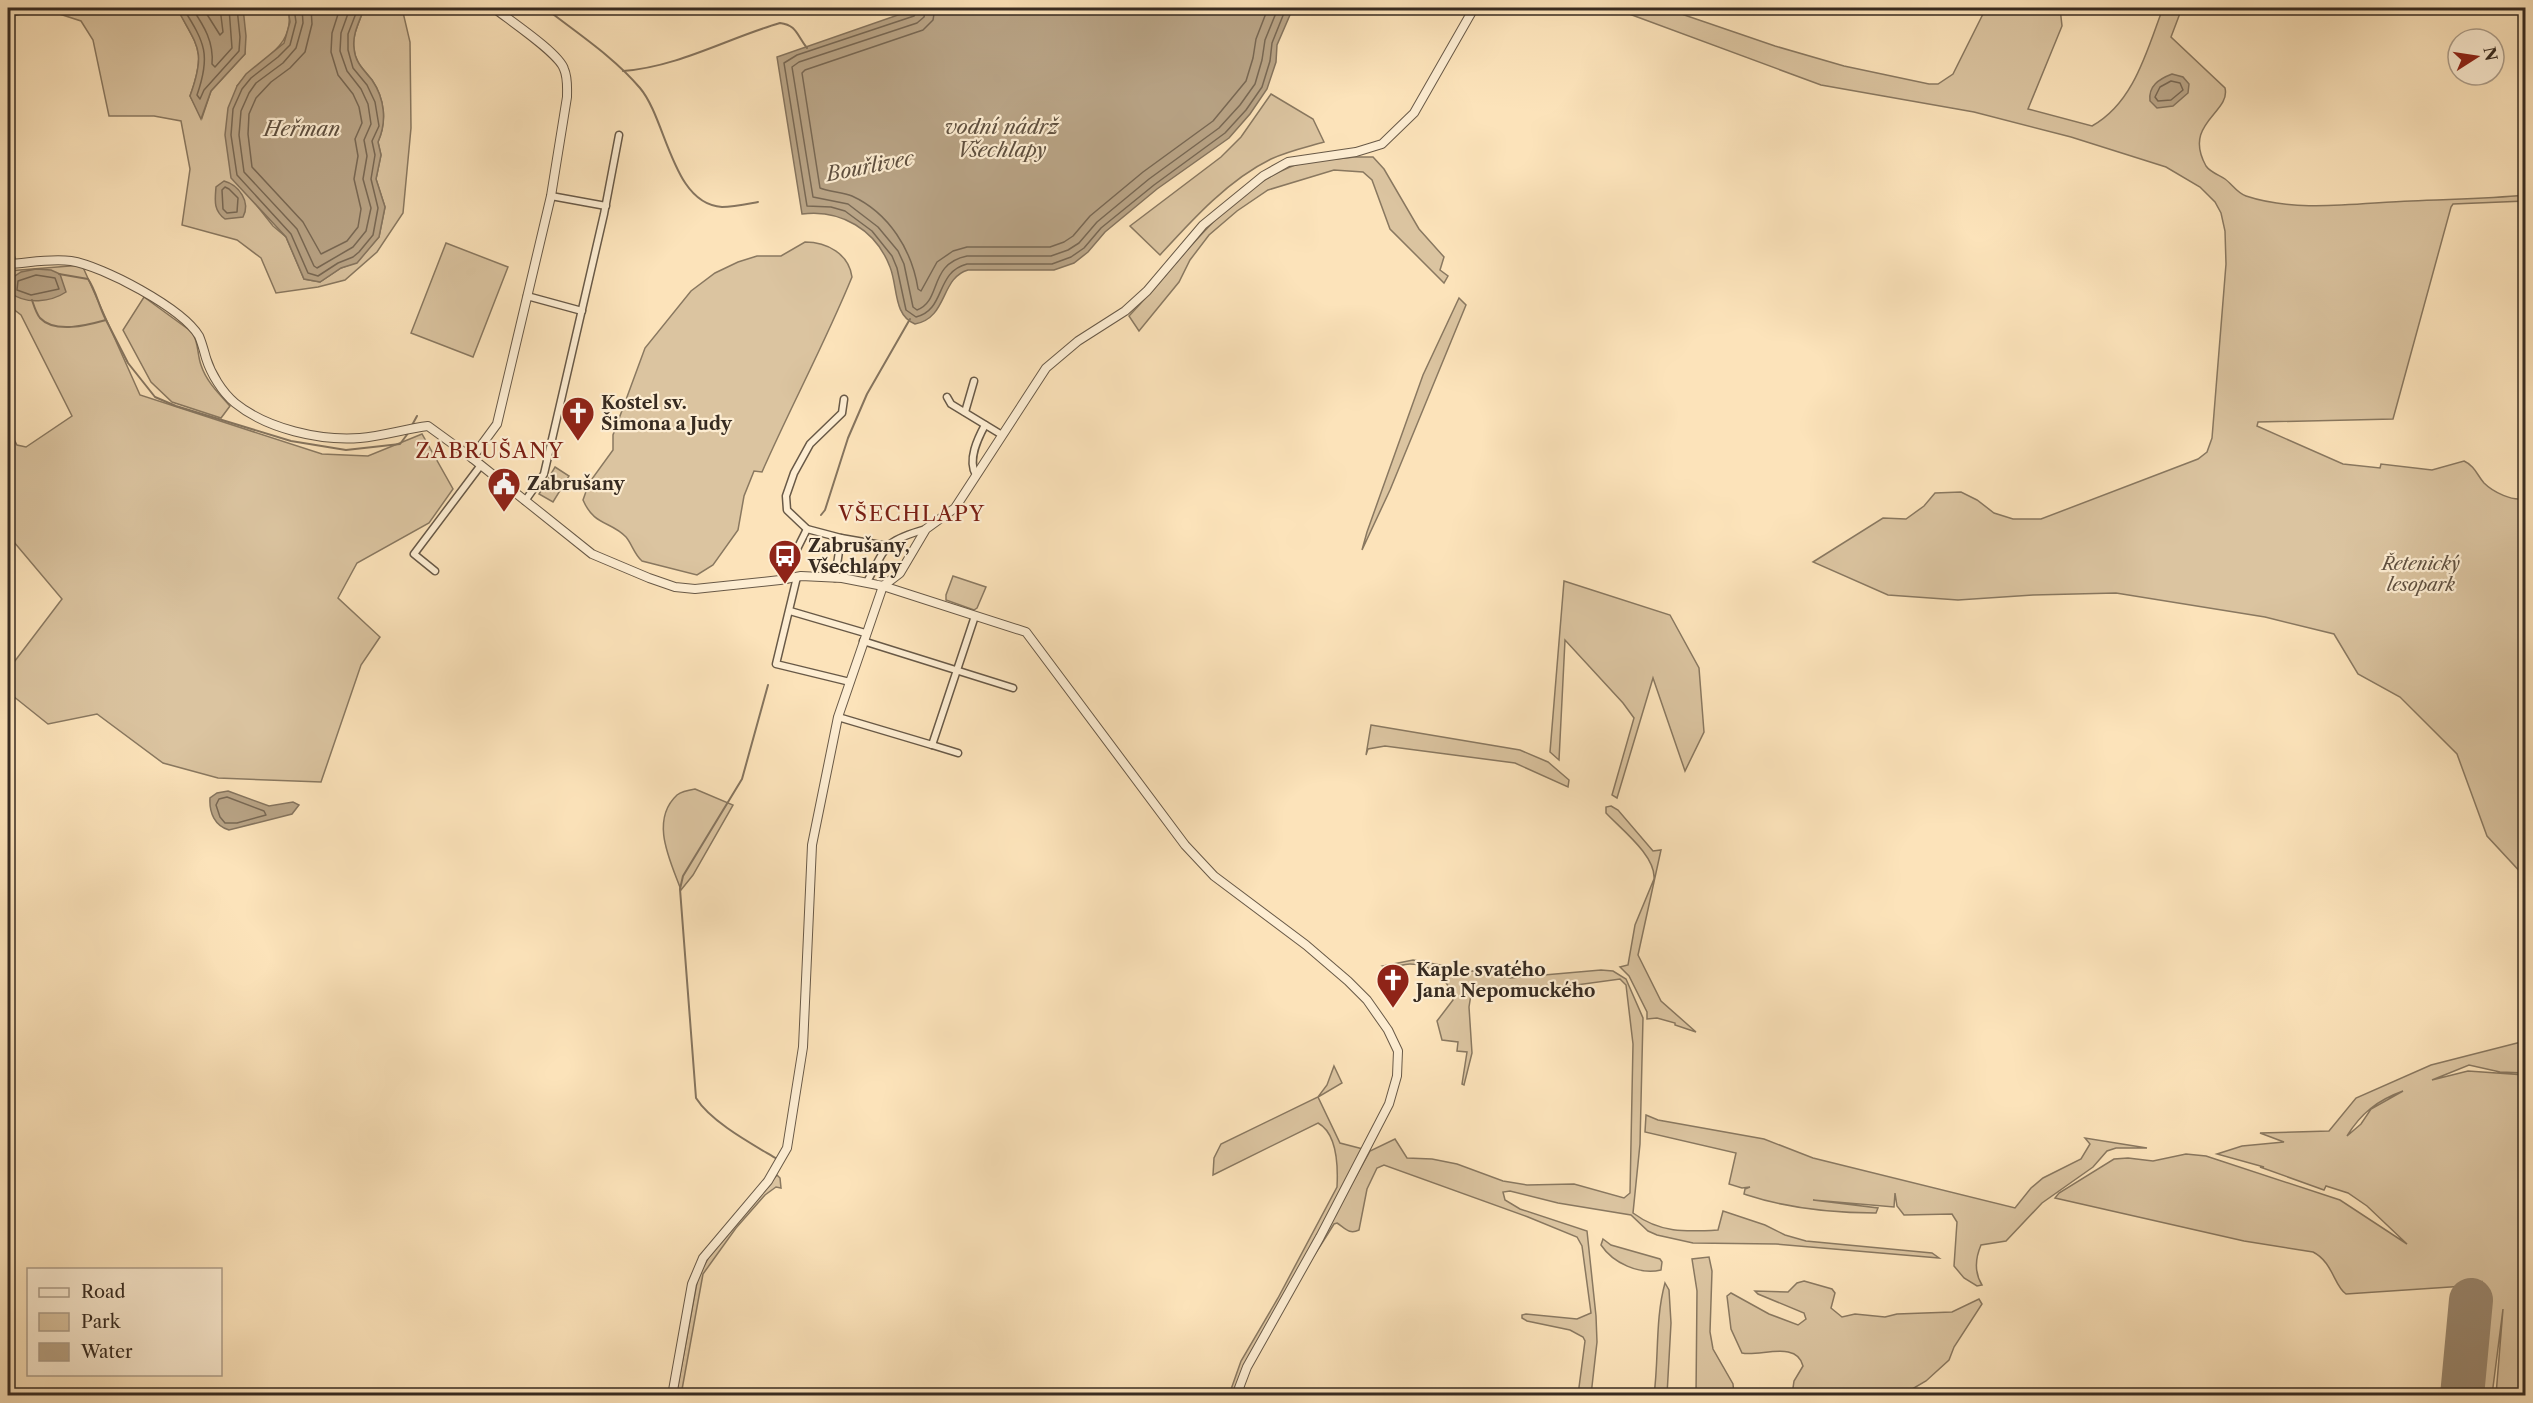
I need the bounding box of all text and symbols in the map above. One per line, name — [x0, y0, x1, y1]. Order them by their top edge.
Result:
north arrow — [2446, 27, 2506, 87]
text: N — [2479, 45, 2502, 63]
water label: vodní nádrž Všechlapy — [945, 115, 1060, 162]
water label: Heřman — [262, 117, 340, 141]
water label: Bouřlivec — [822, 146, 917, 187]
place label: Kostel sv. Šimona a Judy — [601, 392, 733, 435]
church icon: Kostel sv. Šimona a Judy — [560, 395, 596, 442]
district label: ZABRUŠANY — [416, 438, 564, 463]
public building icon: Zabrušany — [486, 466, 522, 513]
place label: Zabrušany — [527, 473, 626, 495]
district label: VŠECHLAPY — [837, 501, 986, 526]
place label: Zabrušany, Všechlapy — [807, 535, 910, 578]
bus stop icon: Zabrušany, Všechlapy — [767, 538, 803, 585]
park label: Řetenický lesopark — [2380, 552, 2460, 596]
place label: Kaple svatého Jana Nepomuckého — [1413, 959, 1595, 1002]
church icon: Kaple svatého Jana Nepomuckého — [1375, 962, 1411, 1009]
legend — [27, 1268, 222, 1376]
text: Road — [81, 1281, 126, 1303]
text: Park — [81, 1311, 122, 1333]
text: Water — [80, 1341, 133, 1363]

